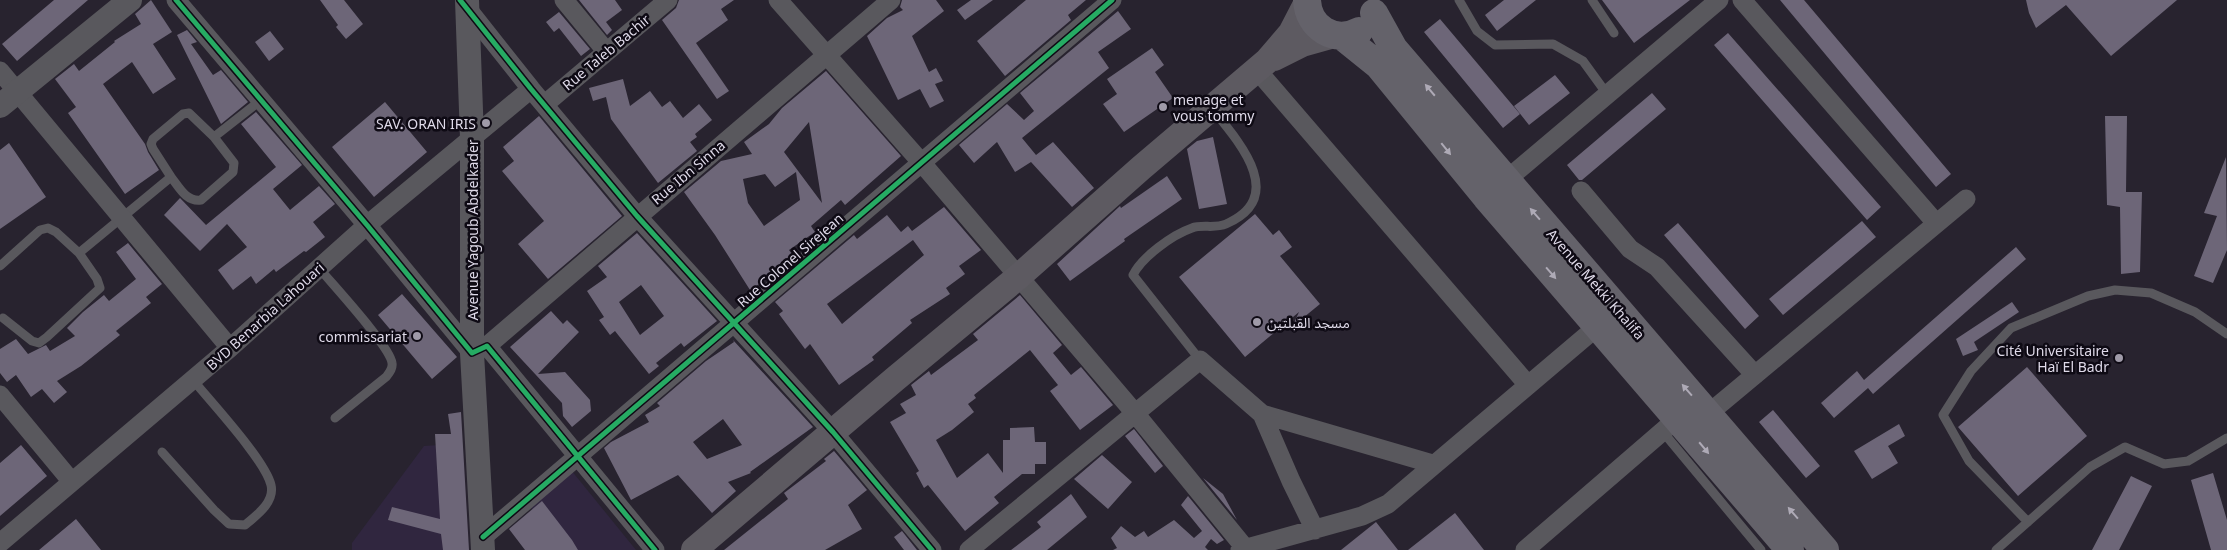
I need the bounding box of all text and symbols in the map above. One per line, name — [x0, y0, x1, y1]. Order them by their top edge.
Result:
street label: Rue Taleb Bachir — [558, 10, 654, 94]
one-way arrow — [1424, 84, 1435, 97]
place label: menage et vous tommy — [1173, 90, 1255, 125]
marker: menage et vous tommy — [1157, 101, 1169, 113]
place label: SAV. ORAN IRIS — [376, 114, 476, 133]
marker: SAV. ORAN IRIS — [480, 117, 492, 129]
street label: Rue Ibn Sinna — [647, 135, 729, 209]
street label: Avenue Yagoub Abdelkader — [463, 139, 482, 321]
one-way arrow — [1441, 142, 1452, 155]
one-way arrow — [1529, 208, 1541, 220]
street label: Rue Colonel Sirejean — [733, 209, 847, 311]
street label: Avenue Mekki Khalifa — [1543, 225, 1649, 343]
street label: BVD Benarbia Lahouari — [202, 258, 328, 374]
one-way arrow — [1546, 266, 1557, 279]
place label: مسجد القبلتين — [1267, 313, 1350, 332]
marker: مسجد القبلتين — [1251, 316, 1263, 328]
place label: commissariat — [318, 327, 407, 346]
marker: commissariat — [411, 330, 423, 342]
place label: Cité Universitaire Haï El Badr — [1996, 341, 2109, 376]
marker: Cité Universitaire Haï El Badr — [2113, 352, 2125, 364]
one-way arrow — [1681, 384, 1693, 396]
one-way arrow — [1698, 441, 1709, 454]
one-way arrow — [1788, 507, 1799, 519]

